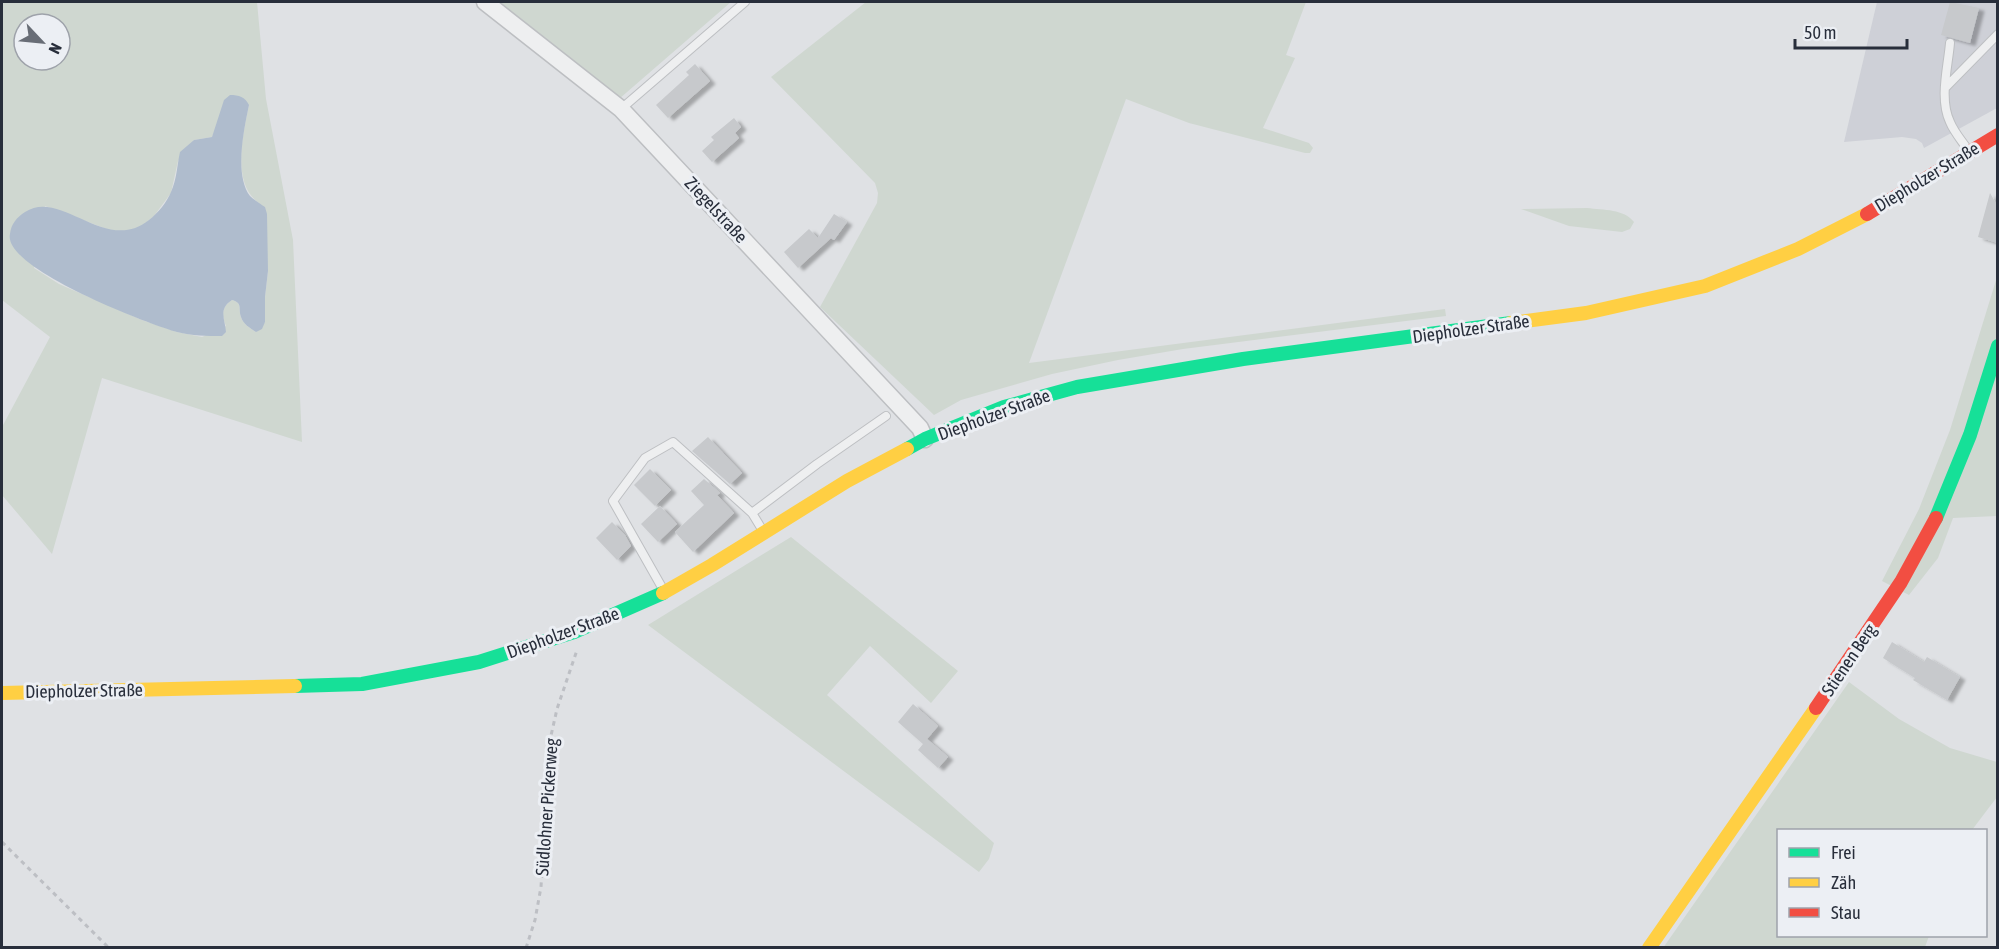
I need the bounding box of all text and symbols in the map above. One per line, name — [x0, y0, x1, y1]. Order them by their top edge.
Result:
north arrow — [12, 12, 72, 72]
scale bar — [1795, 12, 1908, 50]
text: 50 m — [1804, 22, 1836, 43]
text: N — [45, 40, 66, 57]
street label: Diepholzer Straße — [1871, 137, 1983, 216]
street label: Ziegelstraße — [681, 172, 752, 247]
street label: Diepholzer Straße — [1411, 310, 1531, 347]
street label: Diepholzer Straße — [935, 385, 1053, 445]
street label: Diepholzer Straße — [504, 603, 622, 663]
street label: Stienen Berg — [1817, 619, 1880, 700]
street label: Diepholzer Straße — [25, 679, 143, 702]
street label: Südlohner Pickerweg — [531, 737, 562, 877]
legend — [1777, 829, 1987, 937]
text: Frei — [1831, 842, 1856, 863]
text: Zäh — [1831, 872, 1856, 893]
text: Stau — [1831, 902, 1861, 923]

